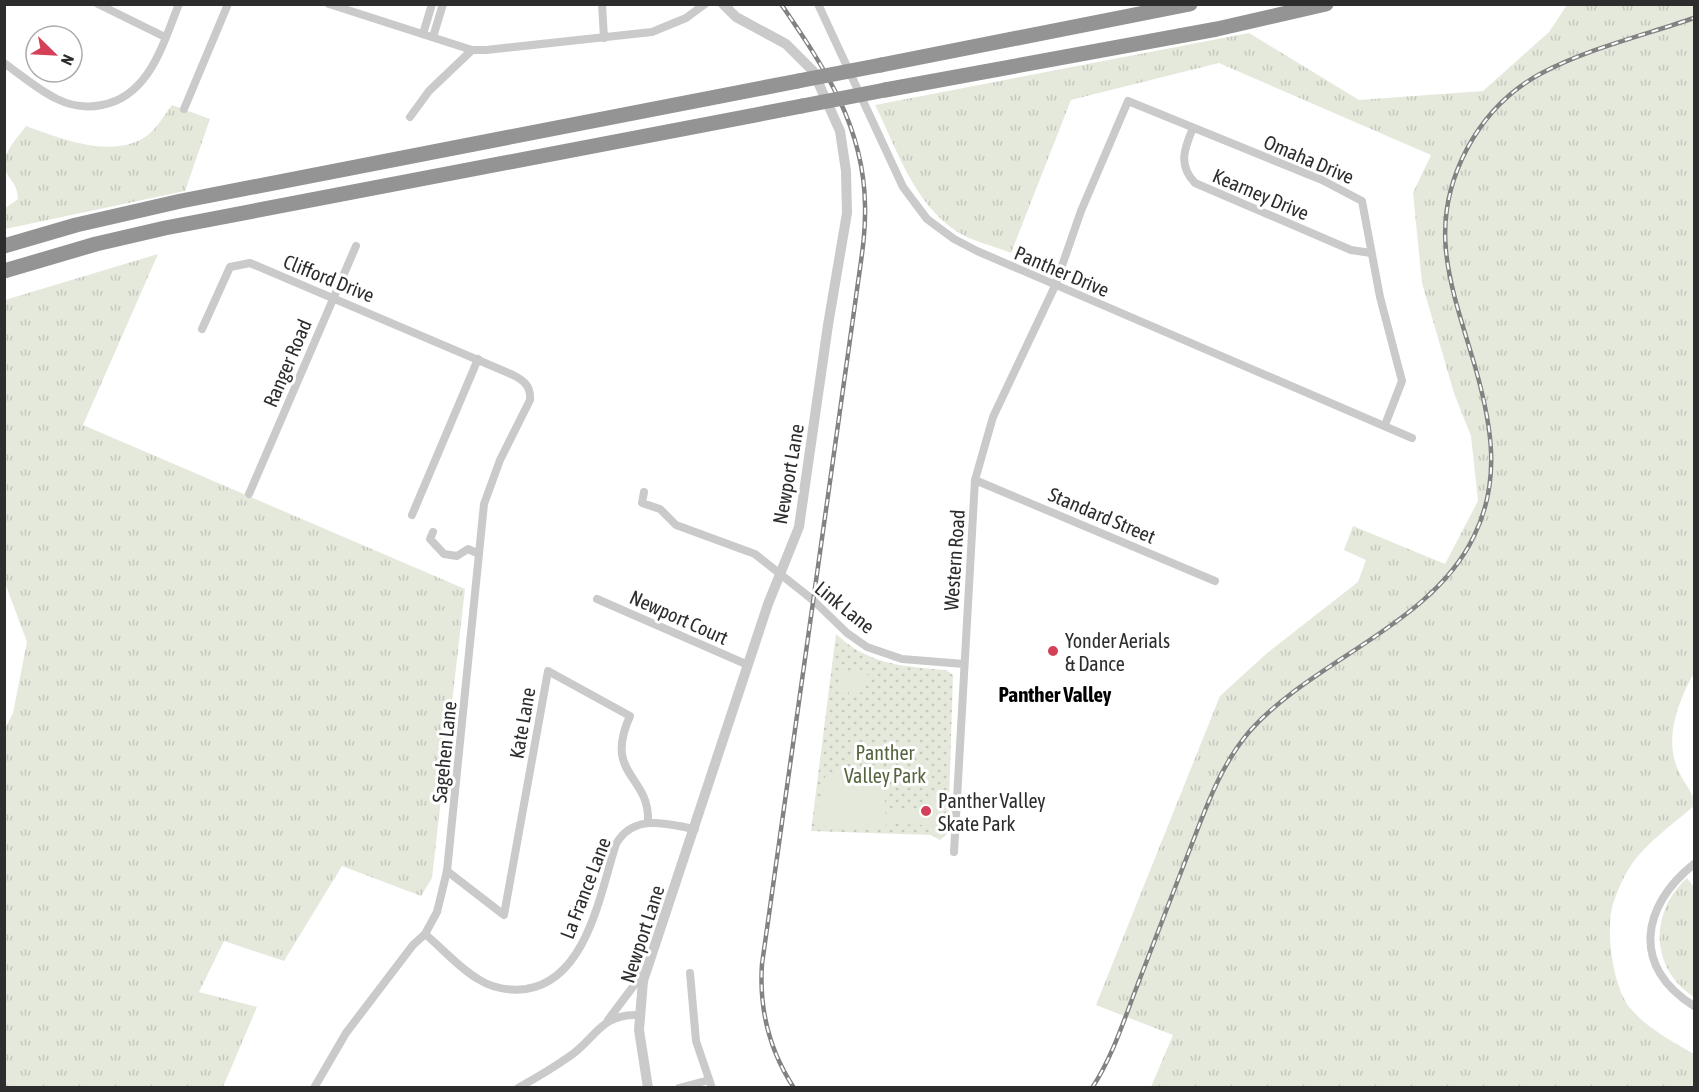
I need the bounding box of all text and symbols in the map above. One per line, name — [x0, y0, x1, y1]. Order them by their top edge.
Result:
north arrow — [24, 24, 84, 84]
text: N — [58, 52, 78, 68]
street label: Omaha Drive — [1260, 130, 1358, 188]
street label: Kearney Drive — [1210, 163, 1312, 225]
street label: Panther Drive — [1011, 241, 1113, 301]
street label: Clifford Drive — [280, 249, 378, 307]
street label: Ranger Road — [258, 316, 316, 410]
street label: Newport Lane — [768, 422, 808, 526]
street label: Standard Street — [1045, 482, 1159, 548]
street label: Western Road — [939, 509, 969, 611]
street label: Link Lane — [811, 576, 879, 638]
street label: Newport Court — [626, 585, 732, 649]
place label: Yonder Aerials & Dance — [1065, 629, 1170, 675]
marker: Yonder Aerials & Dance — [1046, 644, 1060, 658]
district label: Panther Valley — [999, 682, 1112, 706]
street label: Kate Lane — [504, 686, 540, 760]
street label: Sagehen Lane — [427, 700, 461, 804]
park label: Panther Valley Park — [844, 741, 926, 787]
place label: Panther Valley Skate Park — [938, 789, 1046, 835]
marker: Panther Valley Skate Park — [919, 804, 933, 818]
street label: La France Lane — [555, 834, 615, 942]
street label: Newport Lane — [615, 882, 669, 986]

